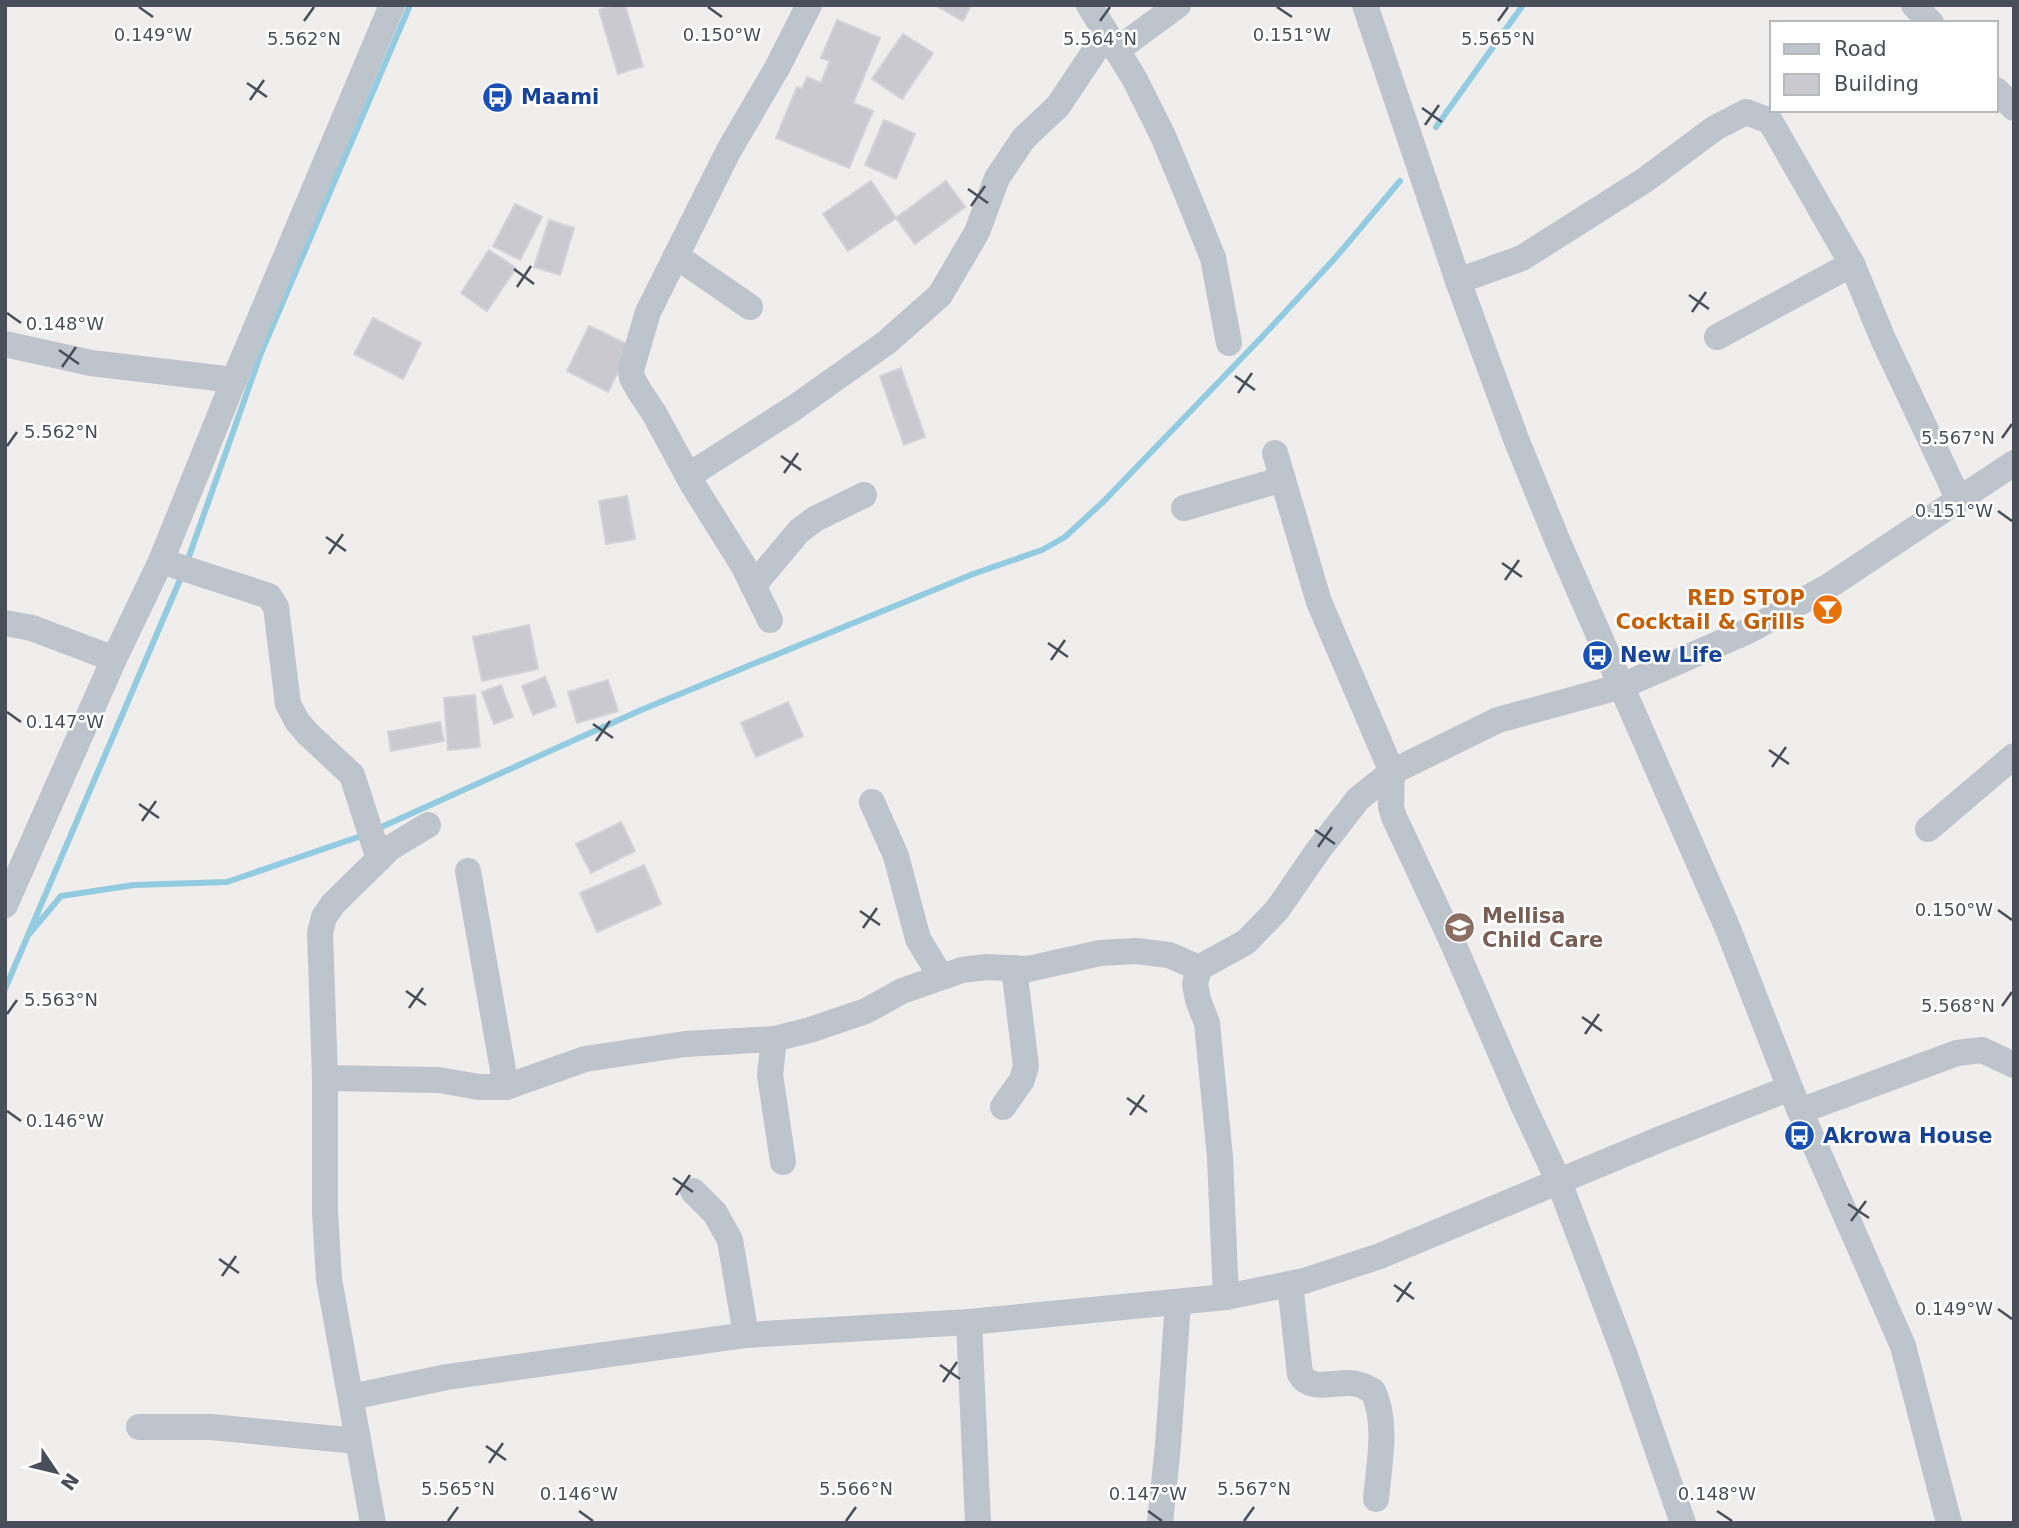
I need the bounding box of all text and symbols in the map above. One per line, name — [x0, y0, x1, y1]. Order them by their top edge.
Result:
legend — [1770, 21, 1998, 112]
text: 0.149°W — [114, 24, 192, 45]
text: 0.150°W — [683, 24, 761, 45]
text: 0.151°W — [1253, 24, 1331, 45]
text: 5.562°N — [267, 28, 341, 49]
text: 5.564°N — [1063, 28, 1137, 49]
text: 5.565°N — [1461, 28, 1535, 49]
text: Road — [1834, 37, 1887, 61]
text: Building — [1834, 72, 1919, 96]
bus stop icon: Maami — [481, 80, 515, 114]
place label: Maami — [521, 85, 599, 109]
text: 0.148°W — [26, 313, 104, 334]
text: 5.562°N — [24, 421, 98, 442]
text: 5.567°N — [1921, 427, 1995, 448]
text: 0.151°W — [1915, 500, 1993, 521]
place label: RED STOP Cocktail & Grills — [1616, 586, 1805, 634]
bar icon: RED STOP Cocktail & Grills — [1811, 593, 1845, 627]
bus stop icon: New Life — [1580, 638, 1614, 672]
place label: New Life — [1620, 643, 1723, 667]
text: 0.147°W — [26, 711, 104, 732]
text: 0.150°W — [1915, 899, 1993, 920]
place label: Mellisa Child Care — [1482, 904, 1603, 952]
school or university icon: Mellisa Child Care — [1442, 911, 1476, 945]
text: 5.563°N — [24, 989, 98, 1010]
text: 5.568°N — [1921, 995, 1995, 1016]
text: 0.146°W — [26, 1110, 104, 1131]
bus stop icon: Akrowa House — [1783, 1119, 1817, 1153]
place label: Akrowa House — [1823, 1124, 1993, 1148]
text: 0.149°W — [1915, 1298, 1993, 1319]
north arrow — [21, 1437, 91, 1507]
text: N — [56, 1469, 83, 1495]
text: 5.565°N — [421, 1478, 495, 1499]
text: 5.566°N — [819, 1478, 893, 1499]
text: 5.567°N — [1217, 1478, 1291, 1499]
text: 0.146°W — [540, 1483, 618, 1504]
text: 0.147°W — [1109, 1483, 1187, 1504]
text: 0.148°W — [1678, 1483, 1756, 1504]

